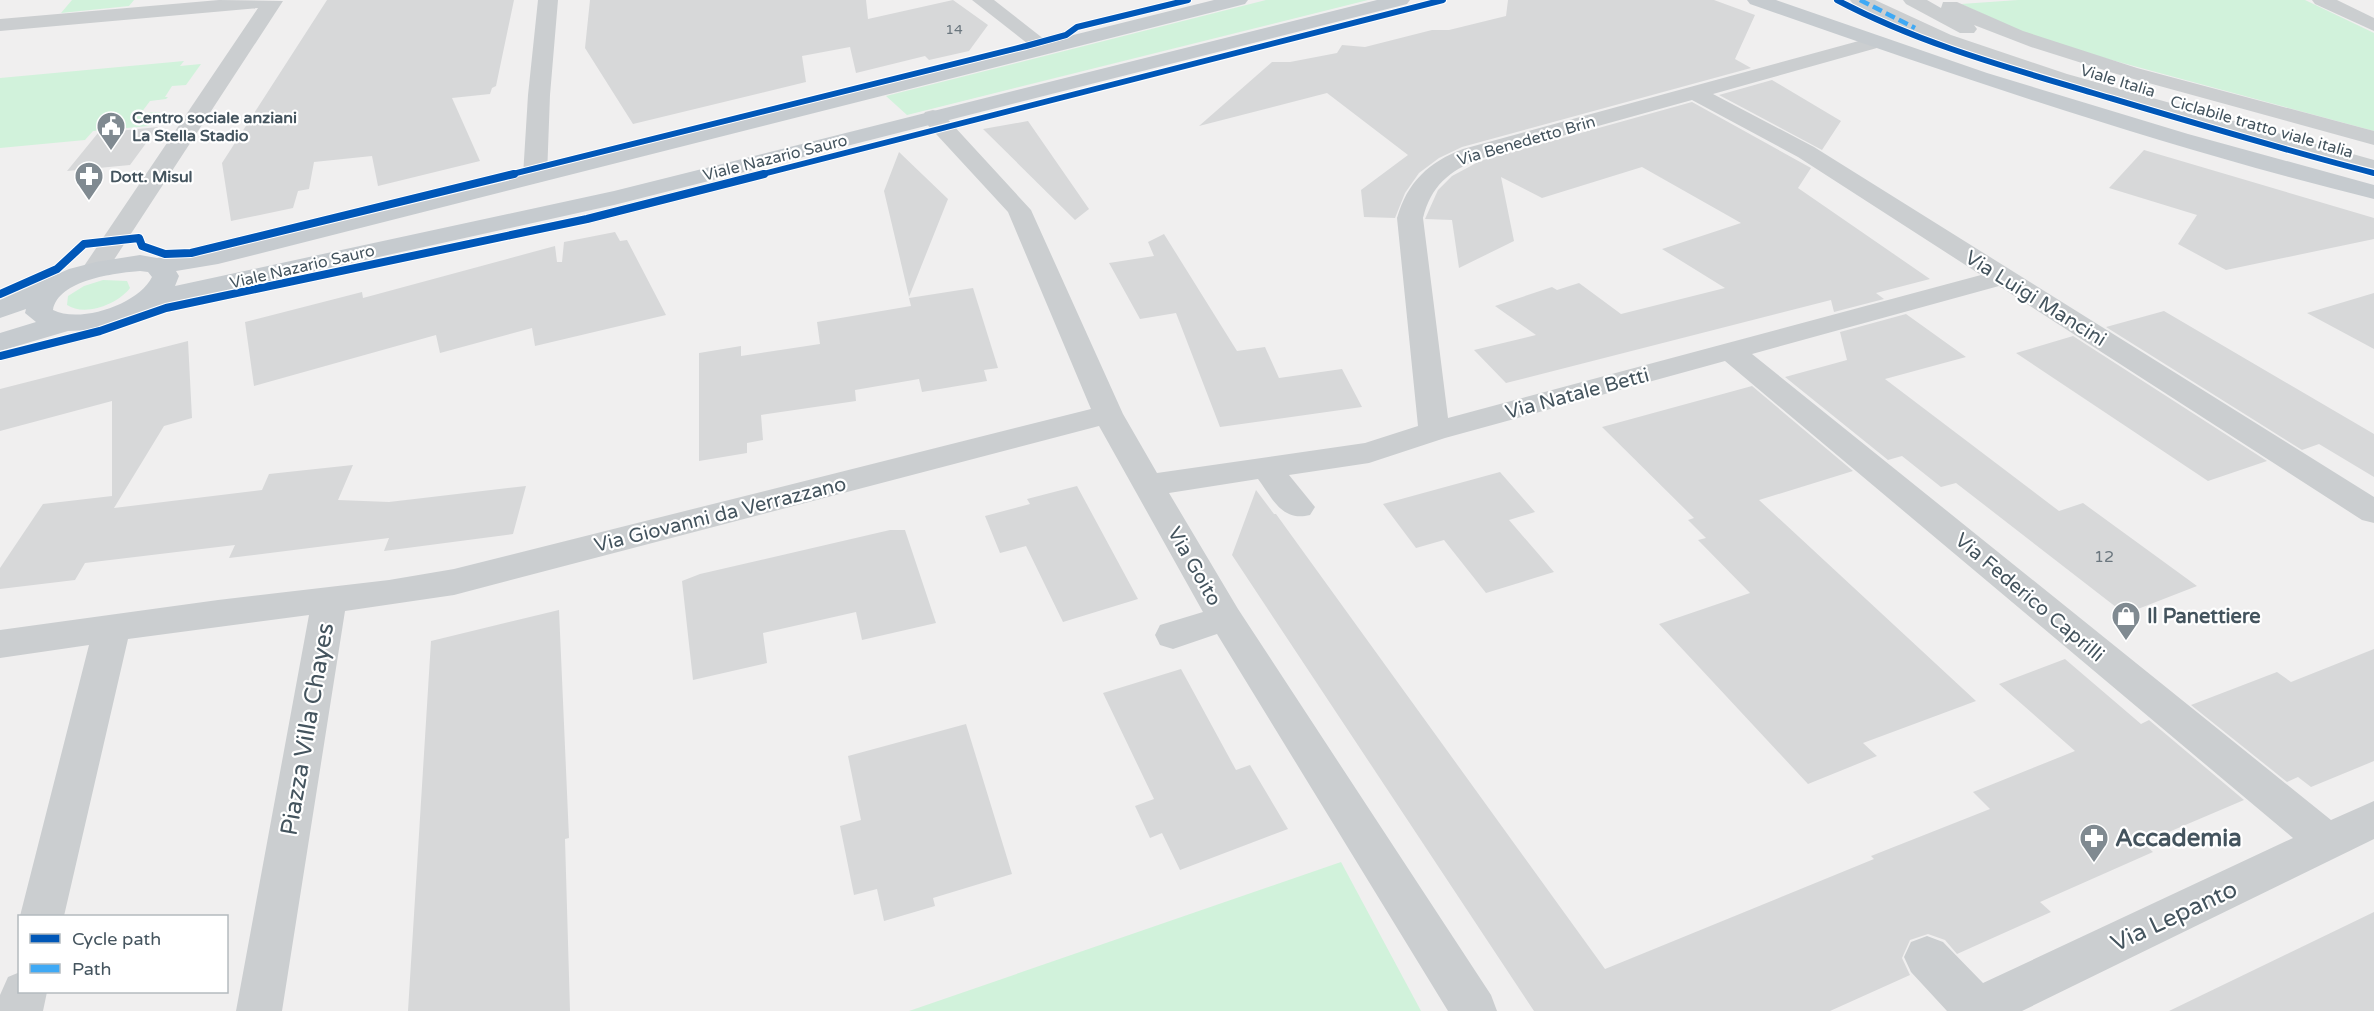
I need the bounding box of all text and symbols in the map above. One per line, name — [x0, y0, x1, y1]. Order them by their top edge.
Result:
house number: 14 — [945, 21, 963, 38]
street label: Viale Italia — [2078, 60, 2158, 102]
street label: Ciclabile tratto viale italia — [2168, 91, 2356, 163]
place label: Centro sociale anziani La Stella Stadio — [132, 108, 297, 146]
public building icon: Centro sociale anziani La Stella Stadio — [95, 110, 127, 152]
street label: Via Benedetto Brin — [1455, 112, 1598, 170]
street label: Viale Nazario Sauro — [701, 130, 850, 186]
pharmacy icon: Dott. Misul — [73, 160, 105, 202]
place label: Dott. Misul — [110, 167, 193, 187]
street label: Viale Nazario Sauro — [228, 241, 377, 293]
street label: Via Luigi Mancini — [1960, 246, 2111, 352]
street label: Via Natale Betti — [1503, 363, 1652, 425]
street label: Via Giovanni da Verrazzano — [592, 472, 849, 558]
street label: Via Goito — [1162, 523, 1226, 610]
street label: Via Federico Caprilli — [1950, 528, 2109, 667]
house number: 12 — [2094, 547, 2114, 567]
shop icon: Il Panettiere — [2110, 600, 2142, 642]
place label: Il Panettiere — [2147, 605, 2261, 629]
street label: Piazza Villa Chayes — [275, 620, 340, 838]
pharmacy icon: Accademia — [2078, 822, 2110, 864]
place label: Accademia — [2115, 824, 2242, 853]
street label: Via Lepanto — [2106, 875, 2242, 958]
legend — [18, 915, 228, 993]
text: Cycle path — [72, 928, 161, 950]
text: Path — [72, 958, 111, 980]

